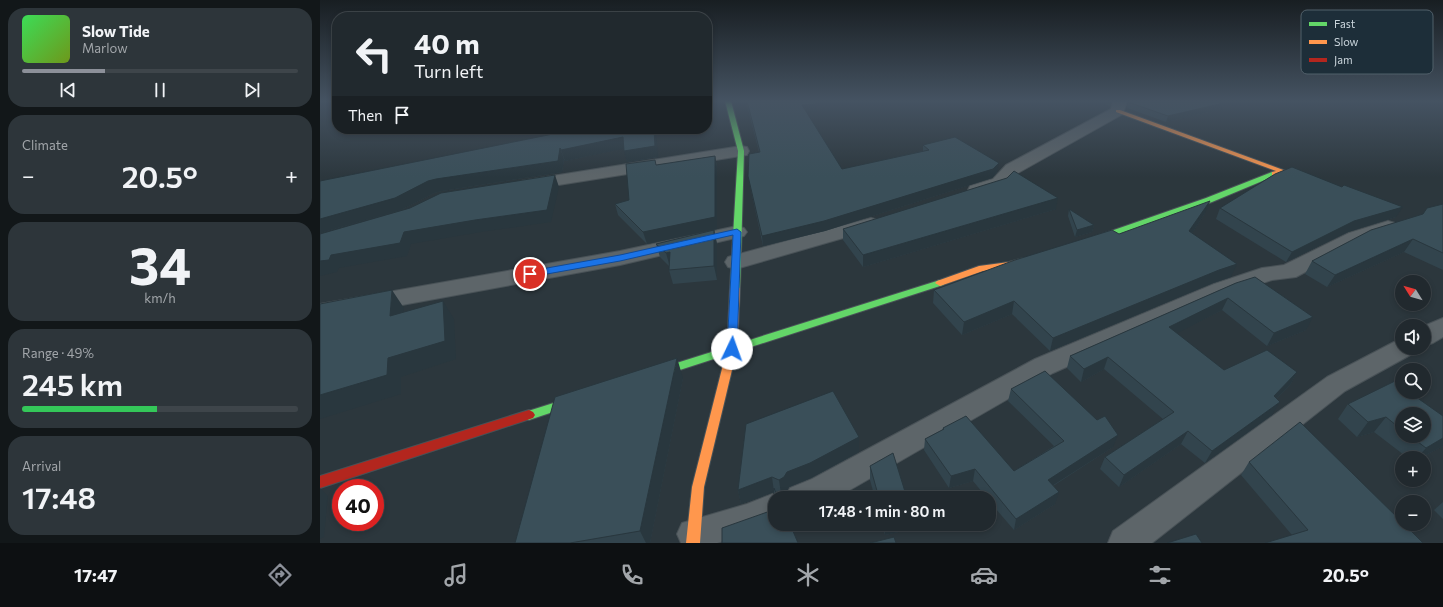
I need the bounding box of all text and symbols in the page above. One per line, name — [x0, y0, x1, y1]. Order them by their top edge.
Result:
legend — [1301, 10, 1433, 74]
text: Fast — [1334, 17, 1356, 30]
text: Slow Tide — [82, 22, 150, 40]
text: 40 m — [414, 26, 480, 60]
icon: left — [348, 28, 400, 80]
text: Slow — [1334, 35, 1359, 48]
text: Marlow — [82, 40, 128, 56]
text: Jam — [1334, 53, 1353, 67]
text: Turn left — [414, 60, 483, 82]
icon: previous — [57, 79, 79, 101]
icon: pause — [149, 79, 171, 101]
icon: next — [241, 79, 263, 101]
icon: arrive — [391, 104, 413, 126]
text: Then — [348, 106, 383, 124]
text: Climate — [22, 137, 68, 153]
text: 20.5° — [122, 157, 198, 194]
text: − — [22, 162, 35, 189]
text: + — [285, 162, 298, 189]
text: 34 — [129, 232, 191, 296]
pin — [513, 257, 547, 291]
icon: arrive — [519, 263, 541, 285]
north arrow — [1395, 275, 1431, 311]
map controls — [1395, 275, 1431, 531]
text: km/h — [144, 290, 176, 306]
button: sound — [1395, 319, 1431, 355]
position arrow — [711, 328, 753, 370]
text: Range · 49% — [22, 345, 94, 361]
button: search — [1395, 363, 1431, 399]
text: 245 km — [22, 365, 123, 402]
button: layers — [1395, 407, 1431, 443]
button: + — [1395, 451, 1431, 487]
text: Arrival — [22, 458, 61, 474]
text: 17:48 — [22, 478, 96, 515]
speed limit sign: 40 — [332, 479, 384, 531]
button: − — [1395, 495, 1431, 531]
text: 17:48 · 1 min · 80 m — [819, 502, 945, 520]
icon: directions — [266, 561, 294, 589]
icon: music — [442, 561, 470, 589]
icon: phone — [618, 561, 646, 589]
icon: climate — [794, 561, 822, 589]
icon: car — [970, 561, 998, 589]
icon: filters — [1146, 561, 1174, 589]
text: 17:47 — [74, 564, 117, 586]
text: 20.5° — [1323, 564, 1369, 586]

